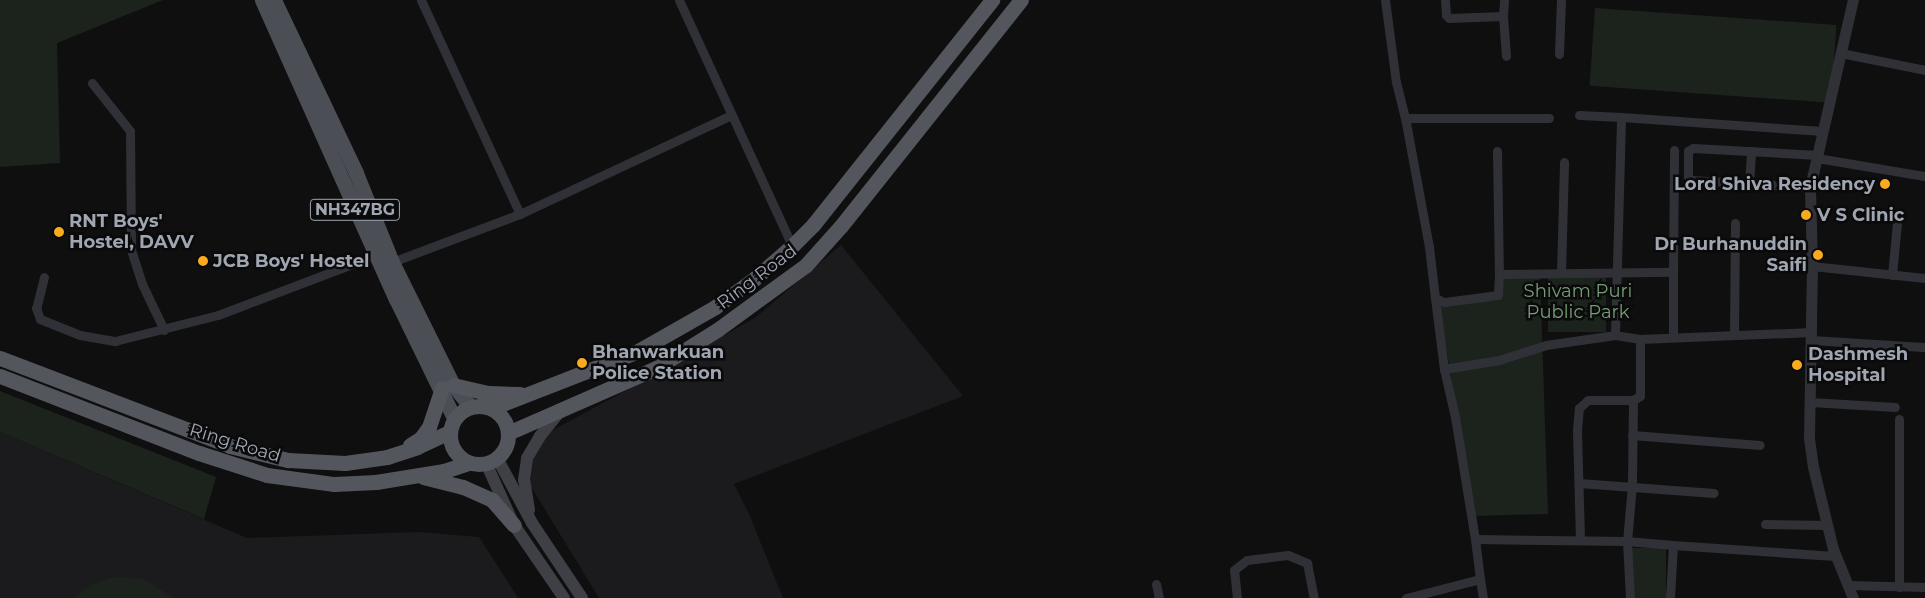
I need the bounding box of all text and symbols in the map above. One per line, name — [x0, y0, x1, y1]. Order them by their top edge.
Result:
place label: Lord Shiva Residency — [1674, 173, 1875, 195]
marker: Lord Shiva Residency — [1879, 178, 1891, 190]
road number: NH347BG — [309, 196, 401, 224]
place label: V S Clinic — [1817, 204, 1904, 226]
marker: V S Clinic — [1799, 208, 1813, 222]
place label: RNT Boys' Hostel, DAVV — [69, 211, 194, 253]
marker: RNT Boys' Hostel, DAVV — [53, 226, 65, 238]
place label: Dr Burhanuddin Saifi — [1654, 234, 1807, 276]
street label: Ring Road — [713, 240, 801, 314]
marker: Dr Burhanuddin Saifi — [1811, 248, 1825, 262]
place label: JCB Boys' Hostel — [213, 250, 370, 272]
marker: JCB Boys' Hostel — [197, 255, 209, 267]
park label: Shivam Puri Public Park — [1524, 281, 1632, 324]
place label: Bhanwarkuan Police Station — [592, 342, 724, 384]
place label: Dashmesh Hospital — [1808, 344, 1908, 386]
marker: Bhanwarkuan Police Station — [576, 357, 588, 369]
marker: Dashmesh Hospital — [1790, 358, 1804, 372]
street label: Ring Road — [187, 419, 283, 467]

